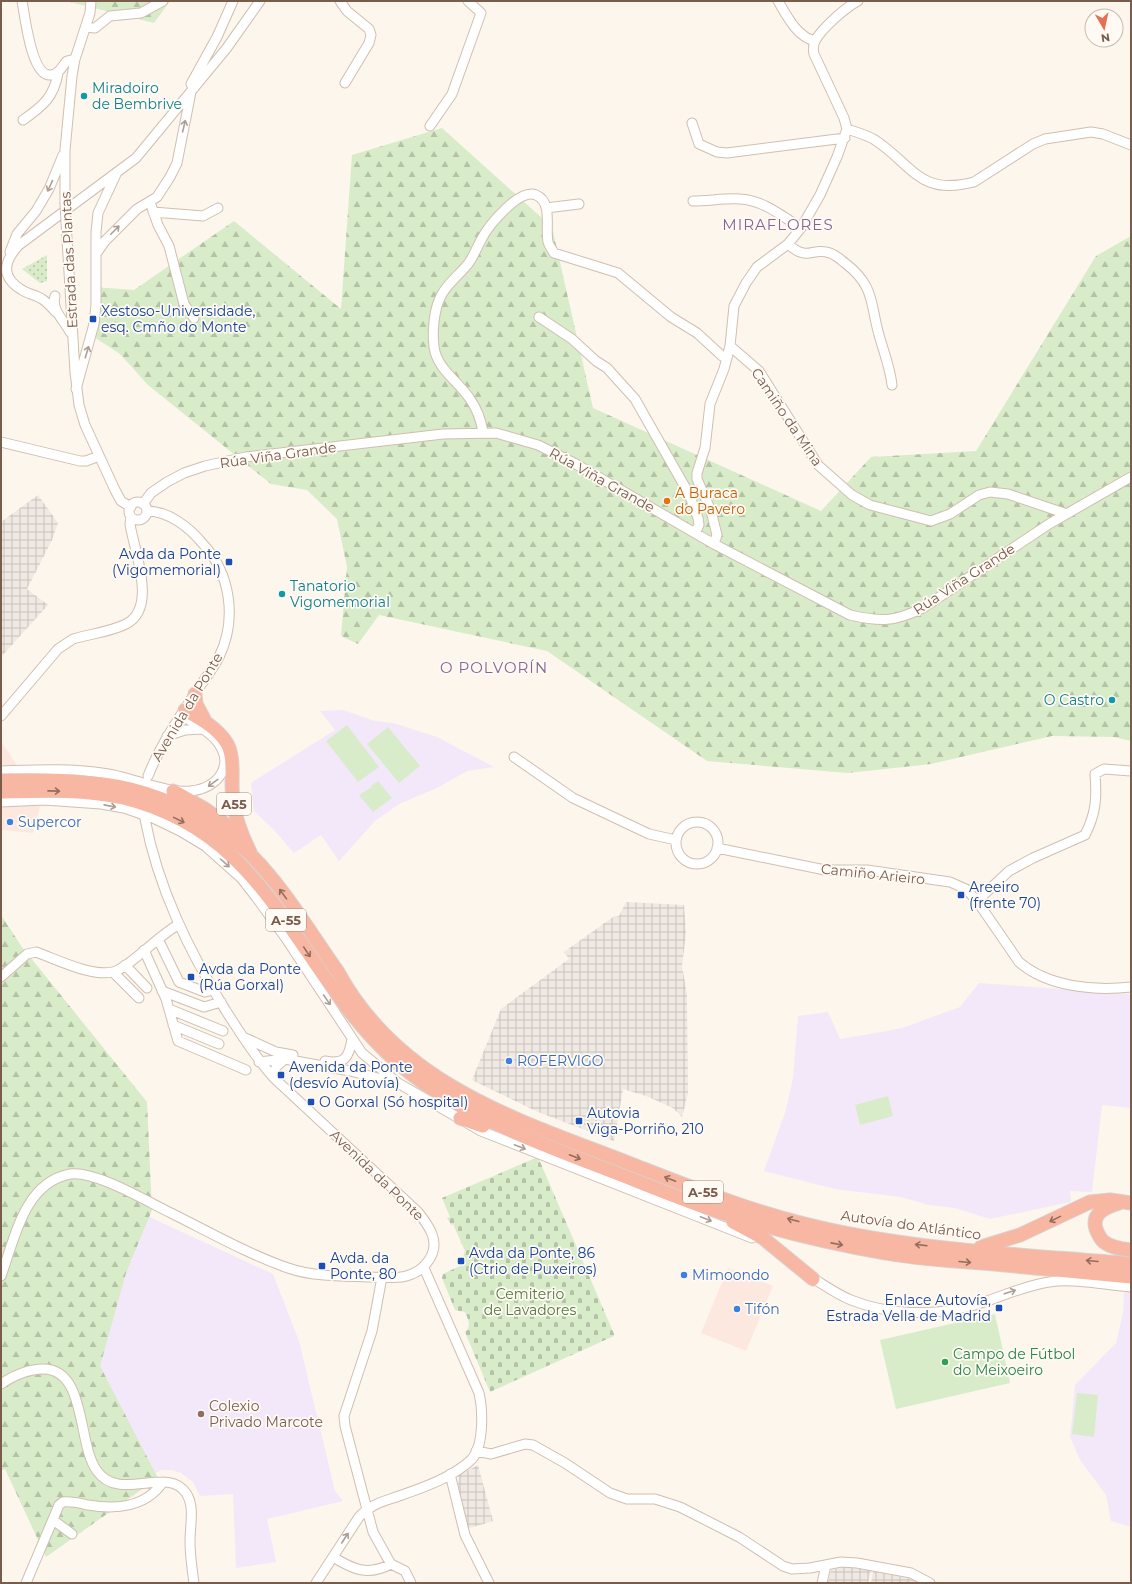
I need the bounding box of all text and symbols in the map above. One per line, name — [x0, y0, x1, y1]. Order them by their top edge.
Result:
north arrow — [1084, 8, 1124, 48]
text: N — [1100, 30, 1111, 45]
place label: Miradoiro de Bembrive — [92, 79, 182, 113]
marker: Miradoiro de Bembrive — [79, 91, 89, 101]
one-way arrow — [180, 120, 188, 133]
one-way arrow — [46, 180, 53, 192]
street label: Estrada das Plantas — [56, 191, 82, 329]
district label: MIRAFLORES — [722, 215, 834, 234]
one-way arrow — [111, 225, 120, 235]
place label: Xestoso-Universidade, esq. Cmño do Monte — [101, 302, 255, 336]
marker: Xestoso-Universidade, esq. Cmño do Monte — [88, 314, 98, 324]
one-way arrow — [84, 346, 91, 359]
street label: Camiño da Mina — [747, 364, 827, 470]
street label: Rúa Viña Grande — [218, 438, 338, 472]
street label: Rúa Viña Grande — [546, 444, 658, 516]
place label: A Buraca do Pavero — [675, 484, 745, 518]
marker: A Buraca do Pavero — [662, 496, 672, 506]
street label: Rúa Viña Grande — [910, 539, 1018, 619]
place label: Avda da Ponte (Vigomemorial) — [112, 545, 221, 579]
marker: Avda da Ponte (Vigomemorial) — [224, 557, 234, 567]
place label: Tanatorio Vigomemorial — [290, 577, 390, 611]
marker: Tanatorio Vigomemorial — [277, 589, 287, 599]
street label: Avenida da Ponte — [147, 649, 227, 765]
district label: O POLVORÍN — [440, 658, 548, 677]
place label: O Castro — [1044, 691, 1104, 709]
marker: O Castro — [1107, 695, 1117, 705]
one-way arrow — [208, 779, 219, 787]
one-way arrow — [47, 787, 60, 795]
road number: A55 — [217, 793, 251, 815]
one-way arrow — [103, 802, 116, 810]
place label: Supercor — [18, 813, 82, 831]
marker: Supercor — [5, 817, 15, 827]
one-way arrow — [173, 817, 185, 824]
one-way arrow — [219, 858, 230, 867]
street label: Camiño Arieiro — [820, 860, 926, 888]
place label: Areeiro (frente 70) — [969, 878, 1041, 912]
one-way arrow — [279, 888, 288, 899]
marker: Areeiro (frente 70) — [956, 890, 966, 900]
road number: A-55 — [266, 909, 306, 931]
one-way arrow — [303, 946, 311, 957]
place label: Avda da Ponte (Rúa Gorxal) — [199, 960, 301, 994]
marker: Avda da Ponte (Rúa Gorxal) — [186, 972, 196, 982]
one-way arrow — [323, 994, 331, 1005]
place label: ROFERVIGO — [517, 1052, 604, 1070]
marker: ROFERVIGO — [504, 1056, 514, 1066]
place label: Avenida da Ponte (desvío Autovía) — [289, 1058, 413, 1092]
marker: Avenida da Ponte (desvío Autovía) — [276, 1070, 286, 1080]
place label: O Gorxal (Só hospital) — [319, 1093, 468, 1111]
marker: O Gorxal (Só hospital) — [306, 1097, 316, 1107]
place label: Autovia Viga-Porriño, 210 — [587, 1104, 704, 1138]
marker: Autovia Viga-Porriño, 210 — [574, 1116, 584, 1126]
street label: Avenida da Ponte — [326, 1126, 428, 1224]
one-way arrow — [514, 1143, 526, 1151]
one-way arrow — [569, 1154, 581, 1162]
one-way arrow — [665, 1175, 677, 1183]
road number: A-55 — [683, 1181, 723, 1203]
street label: Autovía do Atlántico — [840, 1206, 983, 1244]
one-way arrow — [700, 1216, 712, 1224]
one-way arrow — [787, 1216, 800, 1223]
one-way arrow — [1049, 1216, 1061, 1223]
one-way arrow — [830, 1240, 843, 1248]
one-way arrow — [915, 1241, 928, 1248]
place label: Avda da Ponte, 86 (Ctrio de Puxeiros) — [469, 1244, 597, 1278]
place label: Avda. da Ponte, 80 — [330, 1249, 397, 1283]
marker: Avda da Ponte, 86 (Ctrio de Puxeiros) — [456, 1256, 466, 1266]
one-way arrow — [1086, 1257, 1099, 1265]
one-way arrow — [958, 1258, 971, 1266]
marker: Avda. da Ponte, 80 — [317, 1261, 327, 1271]
place label: Mimoondo — [692, 1266, 770, 1284]
marker: Mimoondo — [679, 1270, 689, 1280]
park label: Cemiterio de Lavadores — [484, 1285, 576, 1319]
one-way arrow — [1004, 1288, 1016, 1296]
place label: Enlace Autovía, Estrada Vella de Madrid — [826, 1291, 991, 1325]
place label: Tifón — [745, 1300, 780, 1318]
marker: Enlace Autovía, Estrada Vella de Madrid — [994, 1303, 1004, 1313]
marker: Tifón — [732, 1304, 742, 1314]
place label: Campo de Fútbol do Meixoeiro — [953, 1345, 1075, 1379]
marker: Campo de Fútbol do Meixoeiro — [940, 1357, 950, 1367]
place label: Colexio Privado Marcote — [209, 1397, 323, 1431]
marker: Colexio Privado Marcote — [196, 1409, 206, 1419]
one-way arrow — [341, 1533, 349, 1544]

